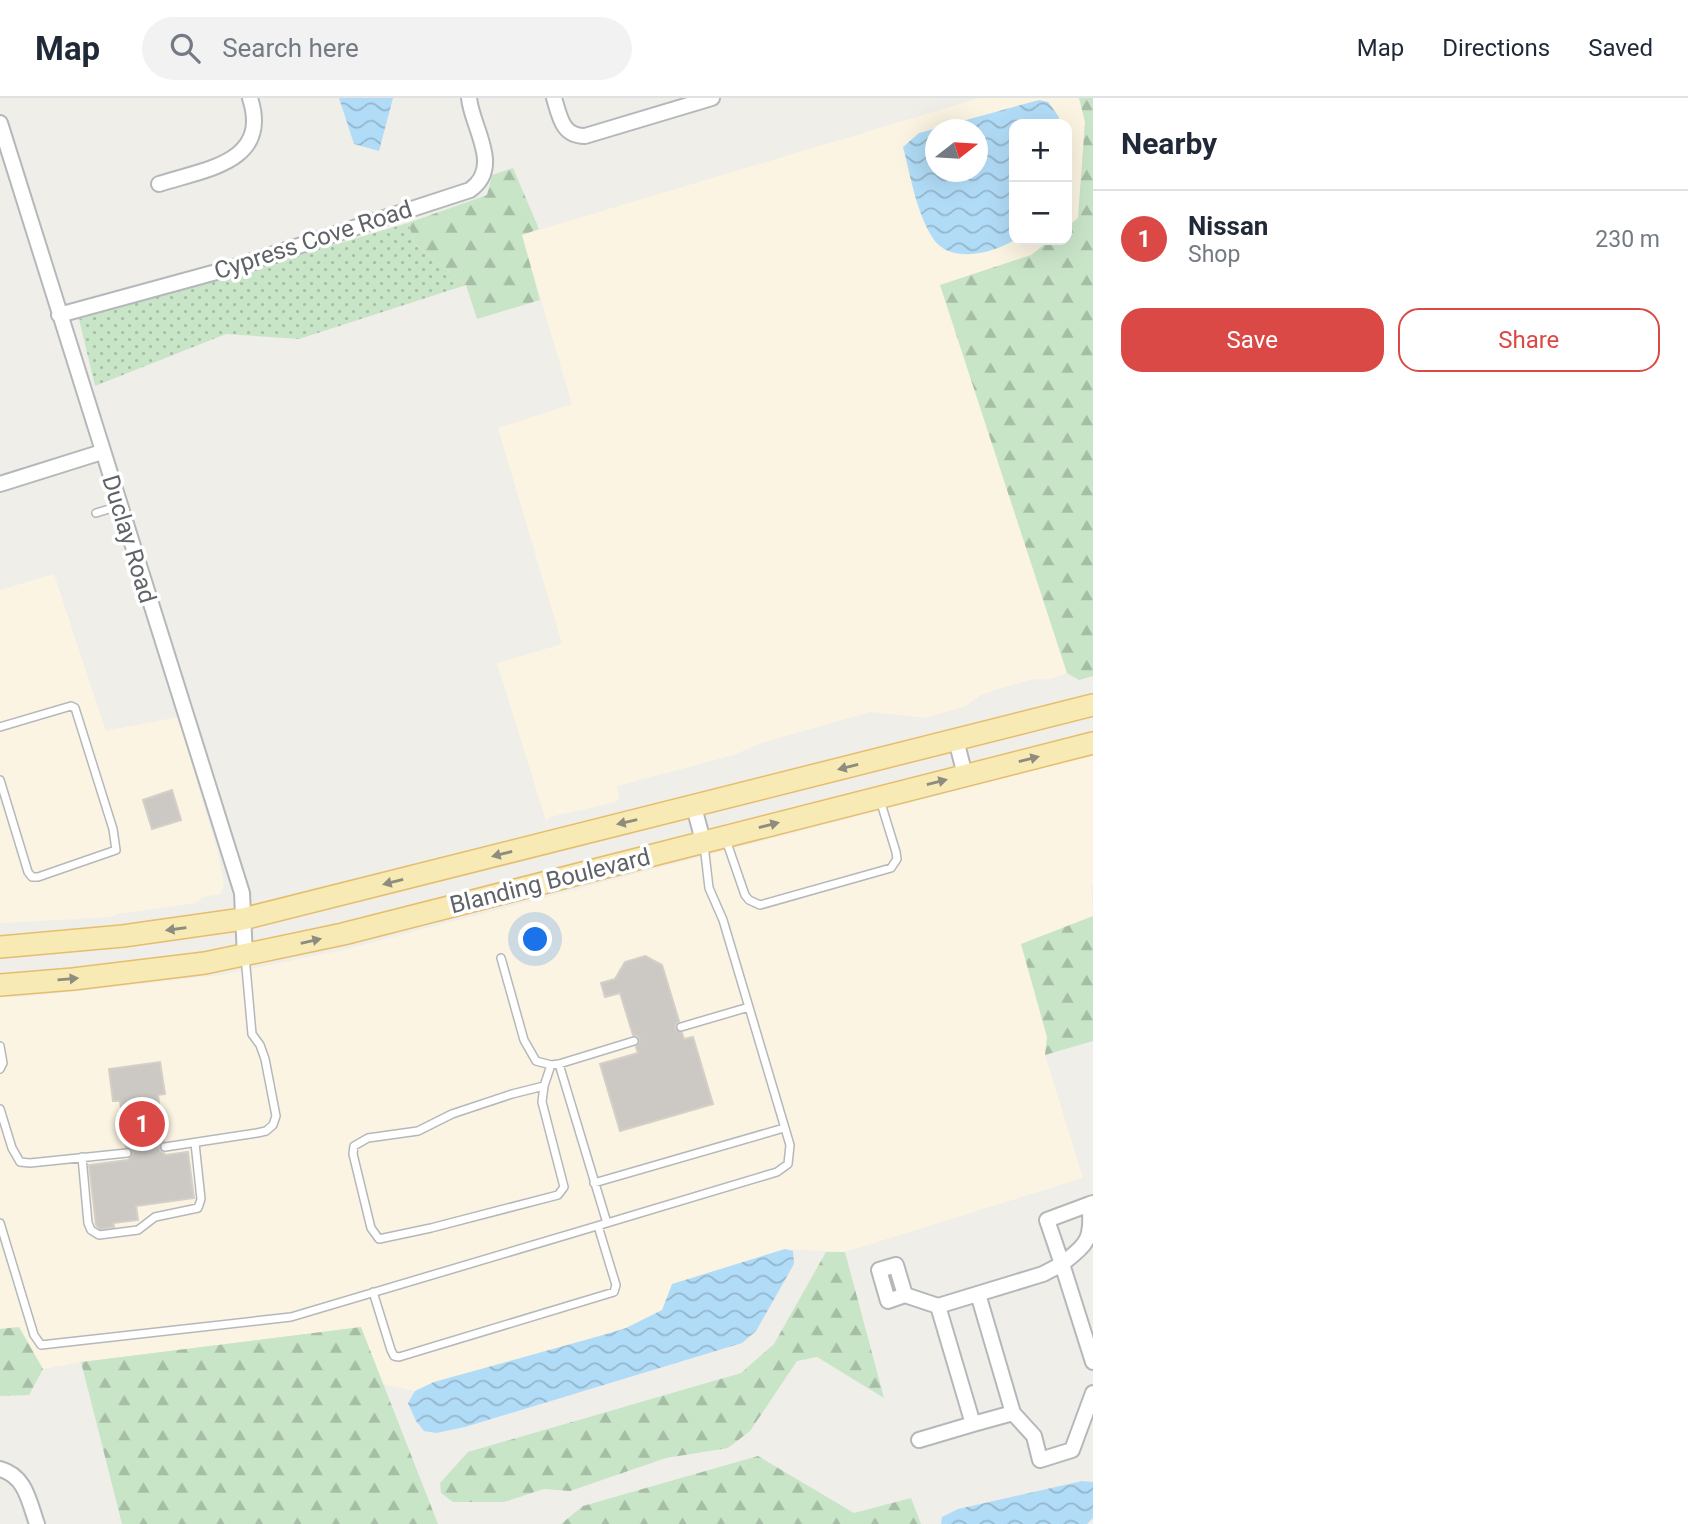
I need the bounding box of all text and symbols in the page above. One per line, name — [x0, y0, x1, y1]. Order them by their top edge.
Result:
search box — [142, 17, 632, 80]
text: Map — [35, 29, 100, 68]
icon: search — [166, 29, 204, 67]
text: Search here — [222, 33, 359, 63]
text: Map — [1357, 34, 1404, 62]
text: Directions — [1442, 34, 1550, 62]
text: Saved — [1588, 34, 1653, 62]
north arrow — [925, 119, 988, 182]
map controls — [1009, 119, 1072, 245]
button: + — [1009, 119, 1072, 182]
text: Nearby — [1121, 126, 1217, 161]
button: − — [1009, 182, 1072, 245]
street label: Cypress Cove Road — [211, 195, 415, 285]
text: Nissan — [1188, 211, 1268, 241]
text: 1 — [1137, 226, 1151, 253]
text: 230 m — [1595, 226, 1660, 253]
text: Shop — [1188, 241, 1240, 268]
button: Save — [1121, 308, 1384, 372]
button: Share — [1398, 308, 1660, 372]
street label: Duclay Road — [96, 471, 162, 607]
one-way arrow — [1018, 753, 1040, 764]
one-way arrow — [837, 762, 859, 773]
one-way arrow — [926, 776, 948, 787]
one-way arrow — [616, 817, 638, 828]
one-way arrow — [758, 819, 780, 830]
street label: Blanding Boulevard — [447, 843, 653, 919]
one-way arrow — [491, 849, 513, 860]
one-way arrow — [382, 876, 404, 887]
your location — [518, 922, 552, 956]
one-way arrow — [165, 923, 187, 934]
one-way arrow — [300, 935, 322, 946]
one-way arrow — [57, 973, 79, 984]
pin: 1 — [119, 1098, 165, 1150]

